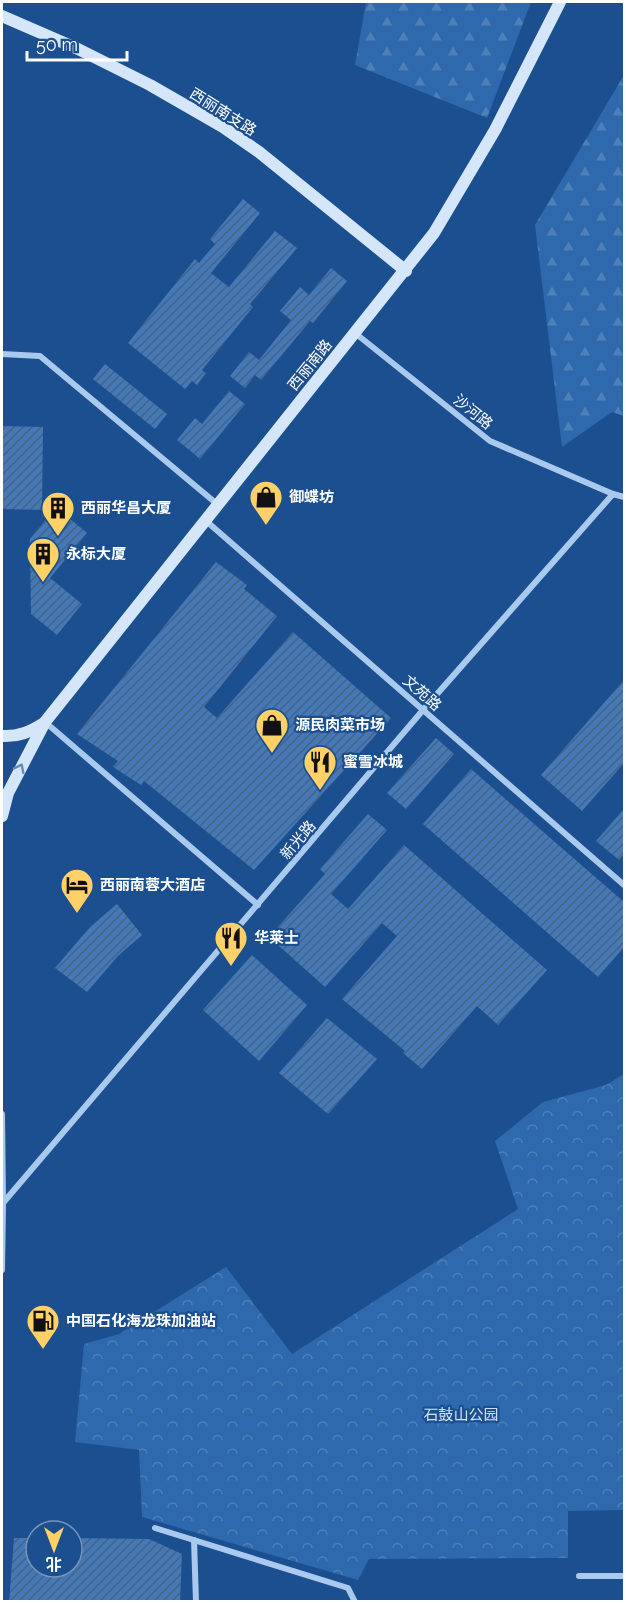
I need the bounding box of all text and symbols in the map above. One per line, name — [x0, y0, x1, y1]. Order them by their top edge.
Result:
scale bar — [27, 24, 128, 62]
text: 50 m — [36, 34, 78, 55]
street label: 西丽南支路 — [186, 84, 260, 140]
street label: 西丽南路 — [284, 336, 336, 394]
street label: 沙河路 — [450, 391, 496, 433]
shop icon: 御蝶坊 — [248, 479, 284, 526]
place label: 御蝶坊 — [289, 488, 334, 506]
building icon: 西丽华昌大厦 — [40, 490, 76, 537]
place label: 西丽华昌大厦 — [81, 499, 171, 517]
building icon: 永标大厦 — [25, 536, 61, 583]
place label: 永标大厦 — [66, 545, 126, 563]
street label: 文苑路 — [399, 671, 445, 715]
shop icon: 源民肉菜市场 — [254, 707, 290, 754]
place label: 源民肉菜市场 — [295, 716, 385, 734]
restaurant icon: 蜜雪冰城 — [302, 744, 338, 791]
place label: 蜜雪冰城 — [343, 753, 403, 771]
one-way arrow — [13, 763, 25, 774]
street label: 新光路 — [277, 817, 319, 863]
hotel icon: 西丽南蓉大酒店 — [59, 867, 95, 914]
place label: 西丽南蓉大酒店 — [100, 876, 205, 894]
restaurant icon: 华莱士 — [213, 920, 249, 967]
place label: 华莱士 — [254, 929, 299, 947]
fuel station icon: 中国石化海龙珠加油站 — [25, 1303, 61, 1350]
place label: 中国石化海龙珠加油站 — [66, 1312, 216, 1330]
park label: 石鼓山公园 — [423, 1406, 499, 1424]
north arrow — [24, 1519, 84, 1579]
text: 北 — [46, 1554, 62, 1573]

